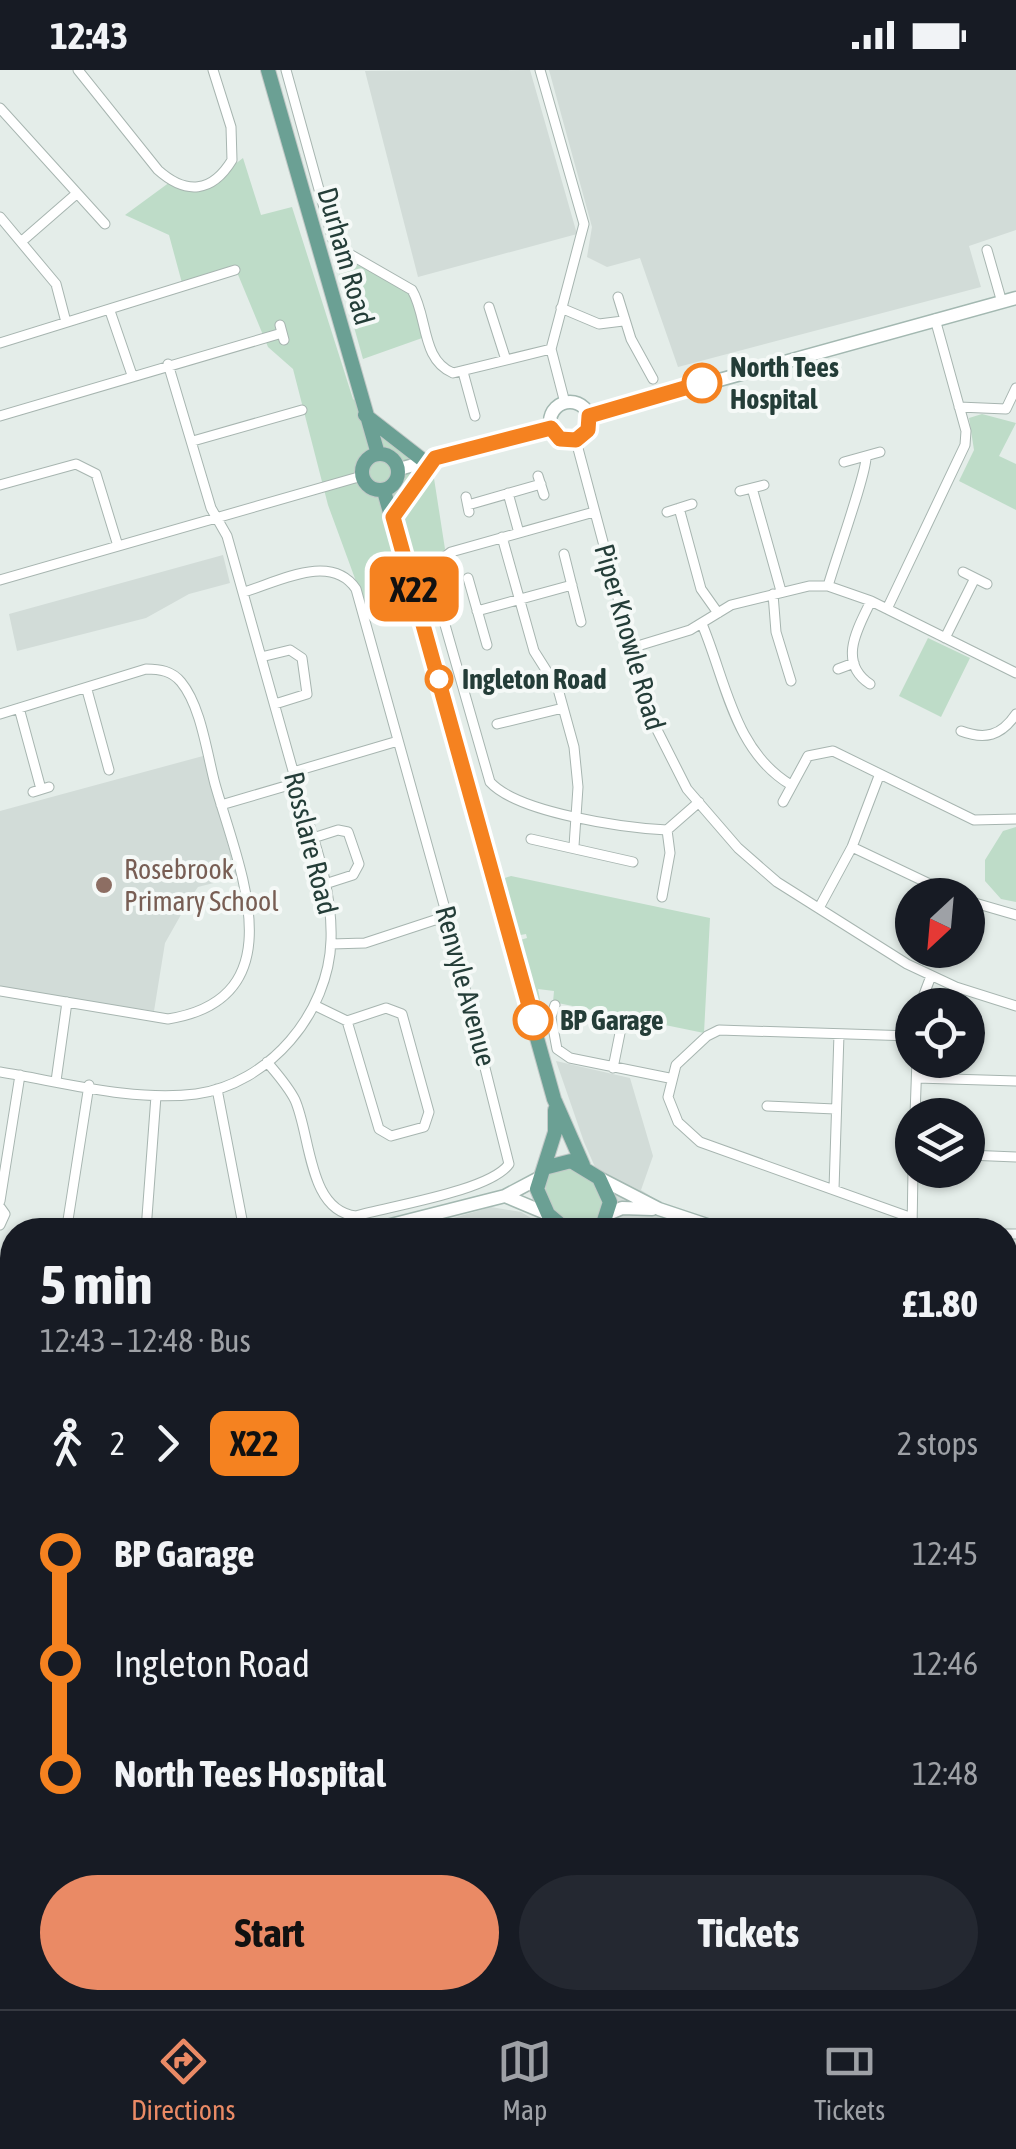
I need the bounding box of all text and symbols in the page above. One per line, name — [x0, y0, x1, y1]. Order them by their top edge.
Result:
text: 12:43 — [50, 14, 128, 57]
street label: Durham Road — [311, 184, 381, 328]
place label: North Tees Hospital — [730, 351, 839, 415]
marker: North Tees Hospital — [683, 364, 721, 402]
street label: Piper Knowle Road — [588, 540, 672, 734]
line badge: X22 — [356, 556, 472, 622]
text: X22 — [390, 569, 438, 609]
place label: Ingleton Road — [462, 663, 606, 695]
marker: Ingleton Road — [426, 666, 452, 692]
street label: Rosslare Road — [278, 768, 344, 918]
place label: Rosebrook Primary School — [124, 853, 279, 917]
marker: Rosebrook Primary School — [93, 874, 115, 896]
north arrow — [895, 878, 985, 968]
map controls — [895, 878, 985, 1188]
street label: Renvyle Avenue — [429, 902, 503, 1070]
button: locate — [895, 988, 985, 1078]
marker: BP Garage — [514, 1001, 552, 1039]
place label: BP Garage — [560, 1004, 664, 1036]
button: layers — [895, 1098, 985, 1188]
text: 5 min — [40, 1253, 152, 1316]
text: £1.80 — [902, 1282, 978, 1325]
text: 12:43 – 12:48 · Bus — [40, 1322, 251, 1359]
icon: walk — [40, 1416, 95, 1471]
icon: forward — [140, 1416, 195, 1471]
text: X22 — [230, 1423, 279, 1463]
text: 2 — [110, 1425, 125, 1462]
text: 2 stops — [897, 1425, 978, 1462]
text: BP Garage — [114, 1532, 255, 1575]
text: 12:45 — [912, 1535, 978, 1572]
text: Ingleton Road — [114, 1642, 310, 1685]
text: 12:46 — [912, 1645, 978, 1682]
text: North Tees Hospital — [114, 1752, 386, 1795]
text: 12:48 — [912, 1755, 978, 1792]
button: Start — [40, 1875, 499, 1990]
button: Tickets — [519, 1875, 978, 1990]
tab: Directions — [131, 2034, 235, 2126]
tab: Map — [497, 2034, 552, 2126]
tab: Tickets — [814, 2034, 885, 2126]

